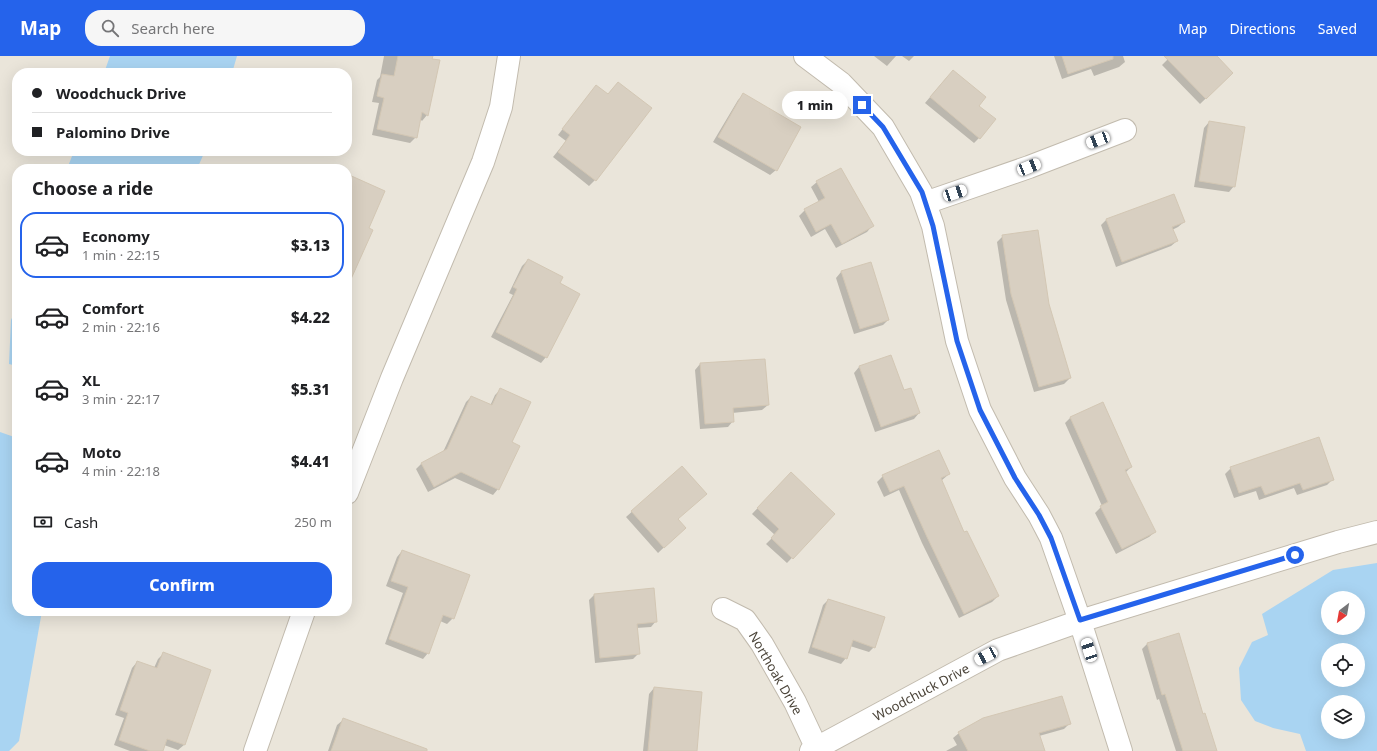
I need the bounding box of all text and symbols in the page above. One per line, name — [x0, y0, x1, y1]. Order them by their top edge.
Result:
search box — [85, 10, 365, 46]
text: Map — [20, 15, 61, 41]
icon: search — [99, 17, 121, 39]
text: Search here — [131, 18, 215, 38]
text: Map — [1178, 19, 1207, 38]
text: Directions — [1229, 19, 1296, 38]
text: Saved — [1318, 19, 1357, 38]
text: Woodchuck Drive — [56, 83, 186, 103]
callout: 1 min — [782, 91, 848, 119]
text: 1 min — [797, 96, 833, 114]
route end — [853, 96, 871, 114]
text: Palomino Drive — [56, 122, 170, 142]
car — [1085, 130, 1111, 150]
car — [1016, 157, 1042, 177]
text: Choose a ride — [32, 176, 153, 200]
car — [942, 183, 968, 203]
text: Economy — [82, 226, 150, 246]
icon: car — [34, 227, 70, 263]
text: $3.13 — [291, 235, 330, 255]
text: 1 min · 22:15 — [82, 246, 160, 264]
text: Comfort — [82, 298, 144, 318]
icon: car — [34, 299, 70, 335]
text: $4.22 — [291, 307, 330, 327]
text: 2 min · 22:16 — [82, 318, 160, 336]
text: XL — [82, 370, 100, 390]
icon: car — [34, 371, 70, 407]
text: $5.31 — [291, 379, 330, 399]
text: 3 min · 22:17 — [82, 390, 160, 408]
text: Moto — [82, 442, 121, 462]
icon: car — [34, 443, 70, 479]
text: $4.41 — [291, 451, 330, 471]
text: 4 min · 22:18 — [82, 462, 160, 480]
icon: cash — [32, 511, 54, 533]
text: Cash — [64, 512, 98, 532]
text: 250 m — [294, 513, 332, 531]
route start — [1286, 546, 1304, 564]
button: Confirm — [32, 562, 332, 608]
north arrow — [1321, 591, 1365, 635]
map controls — [1321, 591, 1365, 739]
street label: Northoak Drive — [745, 628, 807, 718]
car — [1080, 637, 1098, 663]
button: locate — [1321, 643, 1365, 687]
car — [973, 645, 999, 667]
street label: Woodchuck Drive — [870, 659, 972, 725]
button: layers — [1321, 695, 1365, 739]

